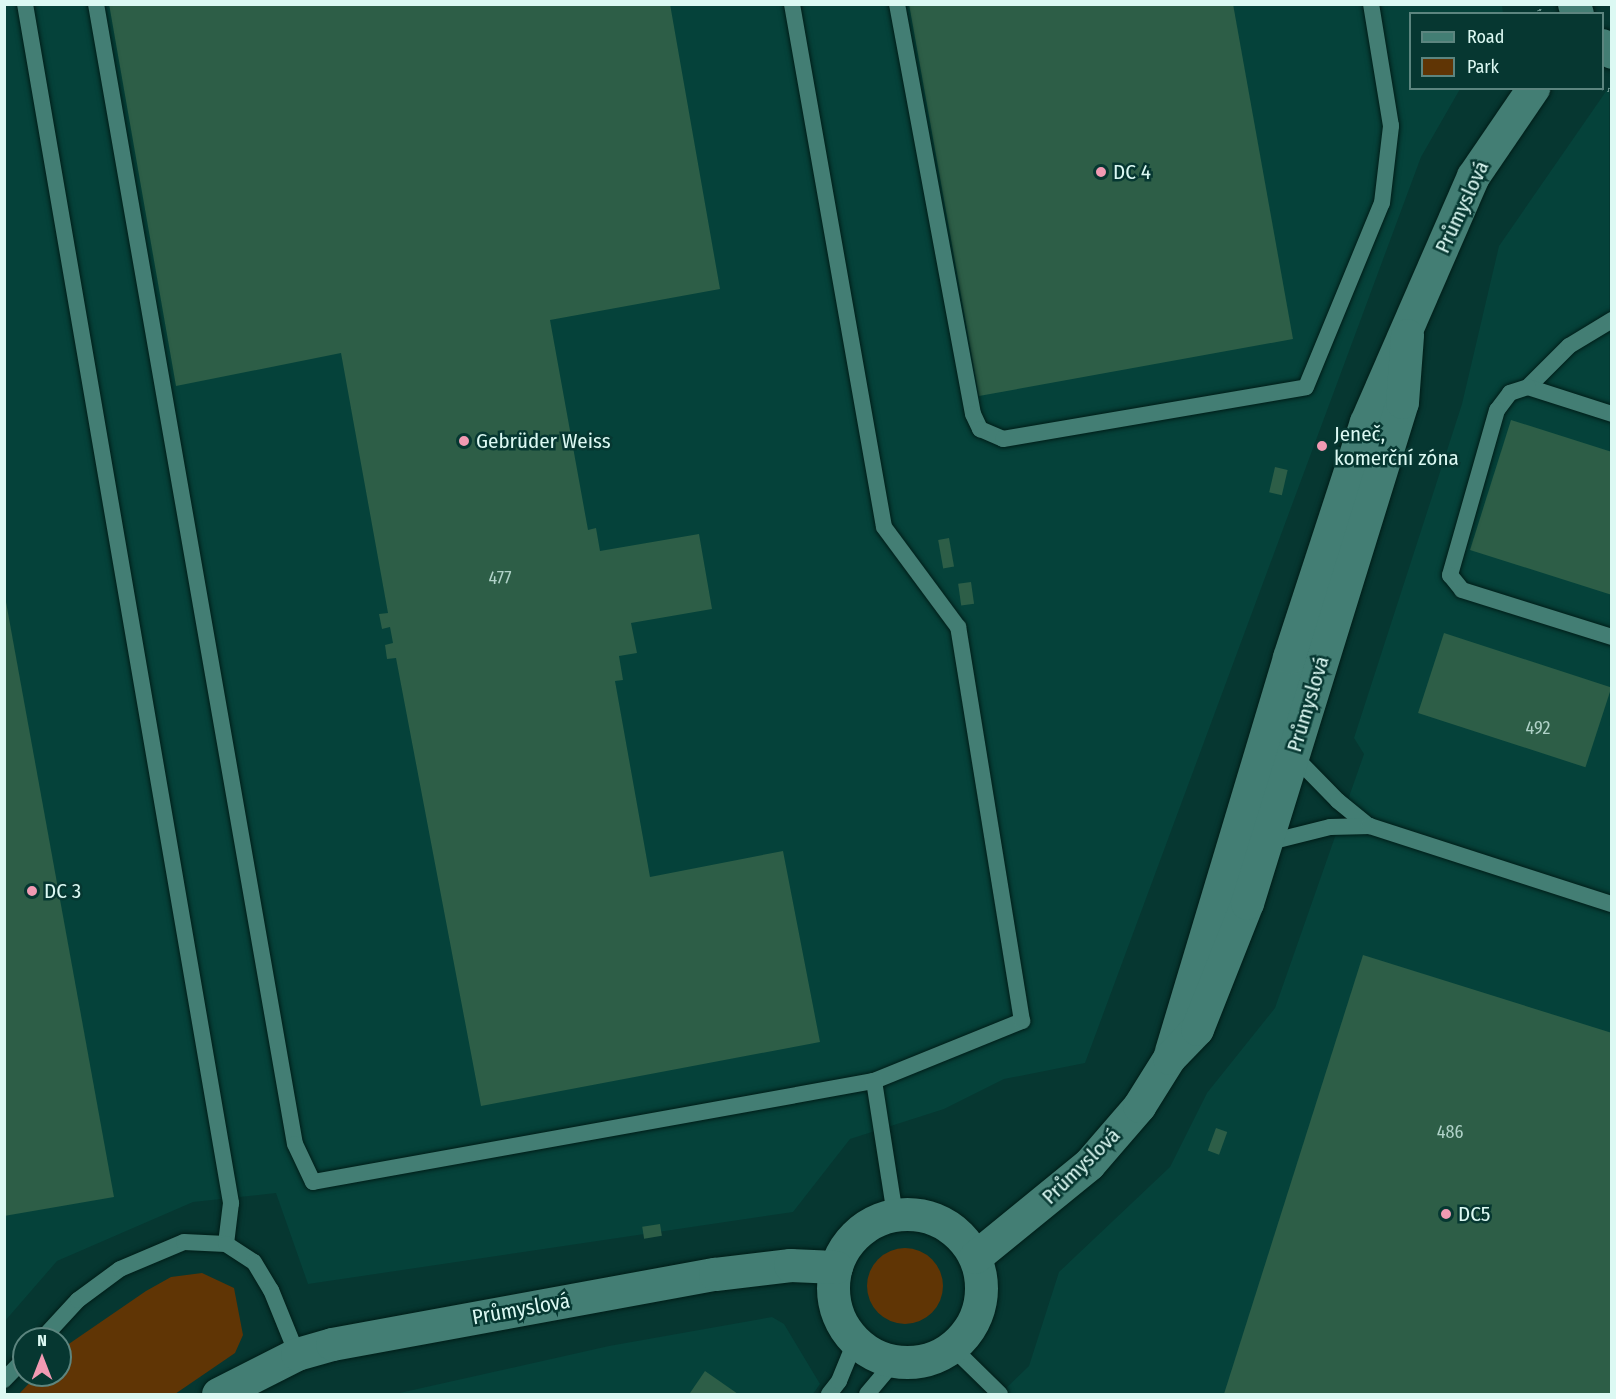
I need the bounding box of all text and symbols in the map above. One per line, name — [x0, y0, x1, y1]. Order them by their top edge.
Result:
legend — [1409, 12, 1604, 90]
text: Road — [1467, 26, 1504, 48]
text: Park — [1467, 56, 1499, 78]
street label: Průmyslová — [1430, 157, 1494, 257]
place label: DC 4 — [1113, 159, 1151, 185]
marker: DC 4 — [1094, 165, 1108, 179]
place label: Jeneč, komerční zóna — [1334, 421, 1459, 471]
place label: Gebrüder Weiss — [476, 428, 611, 454]
marker: Gebrüder Weiss — [457, 434, 471, 448]
marker: Jeneč, komerční zóna — [1315, 439, 1329, 453]
house number: 477 — [488, 567, 512, 589]
street label: Průmyslová — [1282, 653, 1334, 755]
house number: 492 — [1526, 717, 1550, 739]
place label: DC 3 — [44, 878, 81, 904]
marker: DC 3 — [25, 884, 39, 898]
house number: 486 — [1437, 1121, 1463, 1143]
street label: Průmyslová — [1037, 1123, 1125, 1209]
place label: DC5 — [1458, 1201, 1490, 1227]
marker: DC5 — [1439, 1207, 1453, 1221]
street label: Průmyslová — [470, 1288, 572, 1330]
north arrow — [12, 1327, 72, 1387]
text: N — [37, 1331, 47, 1350]

